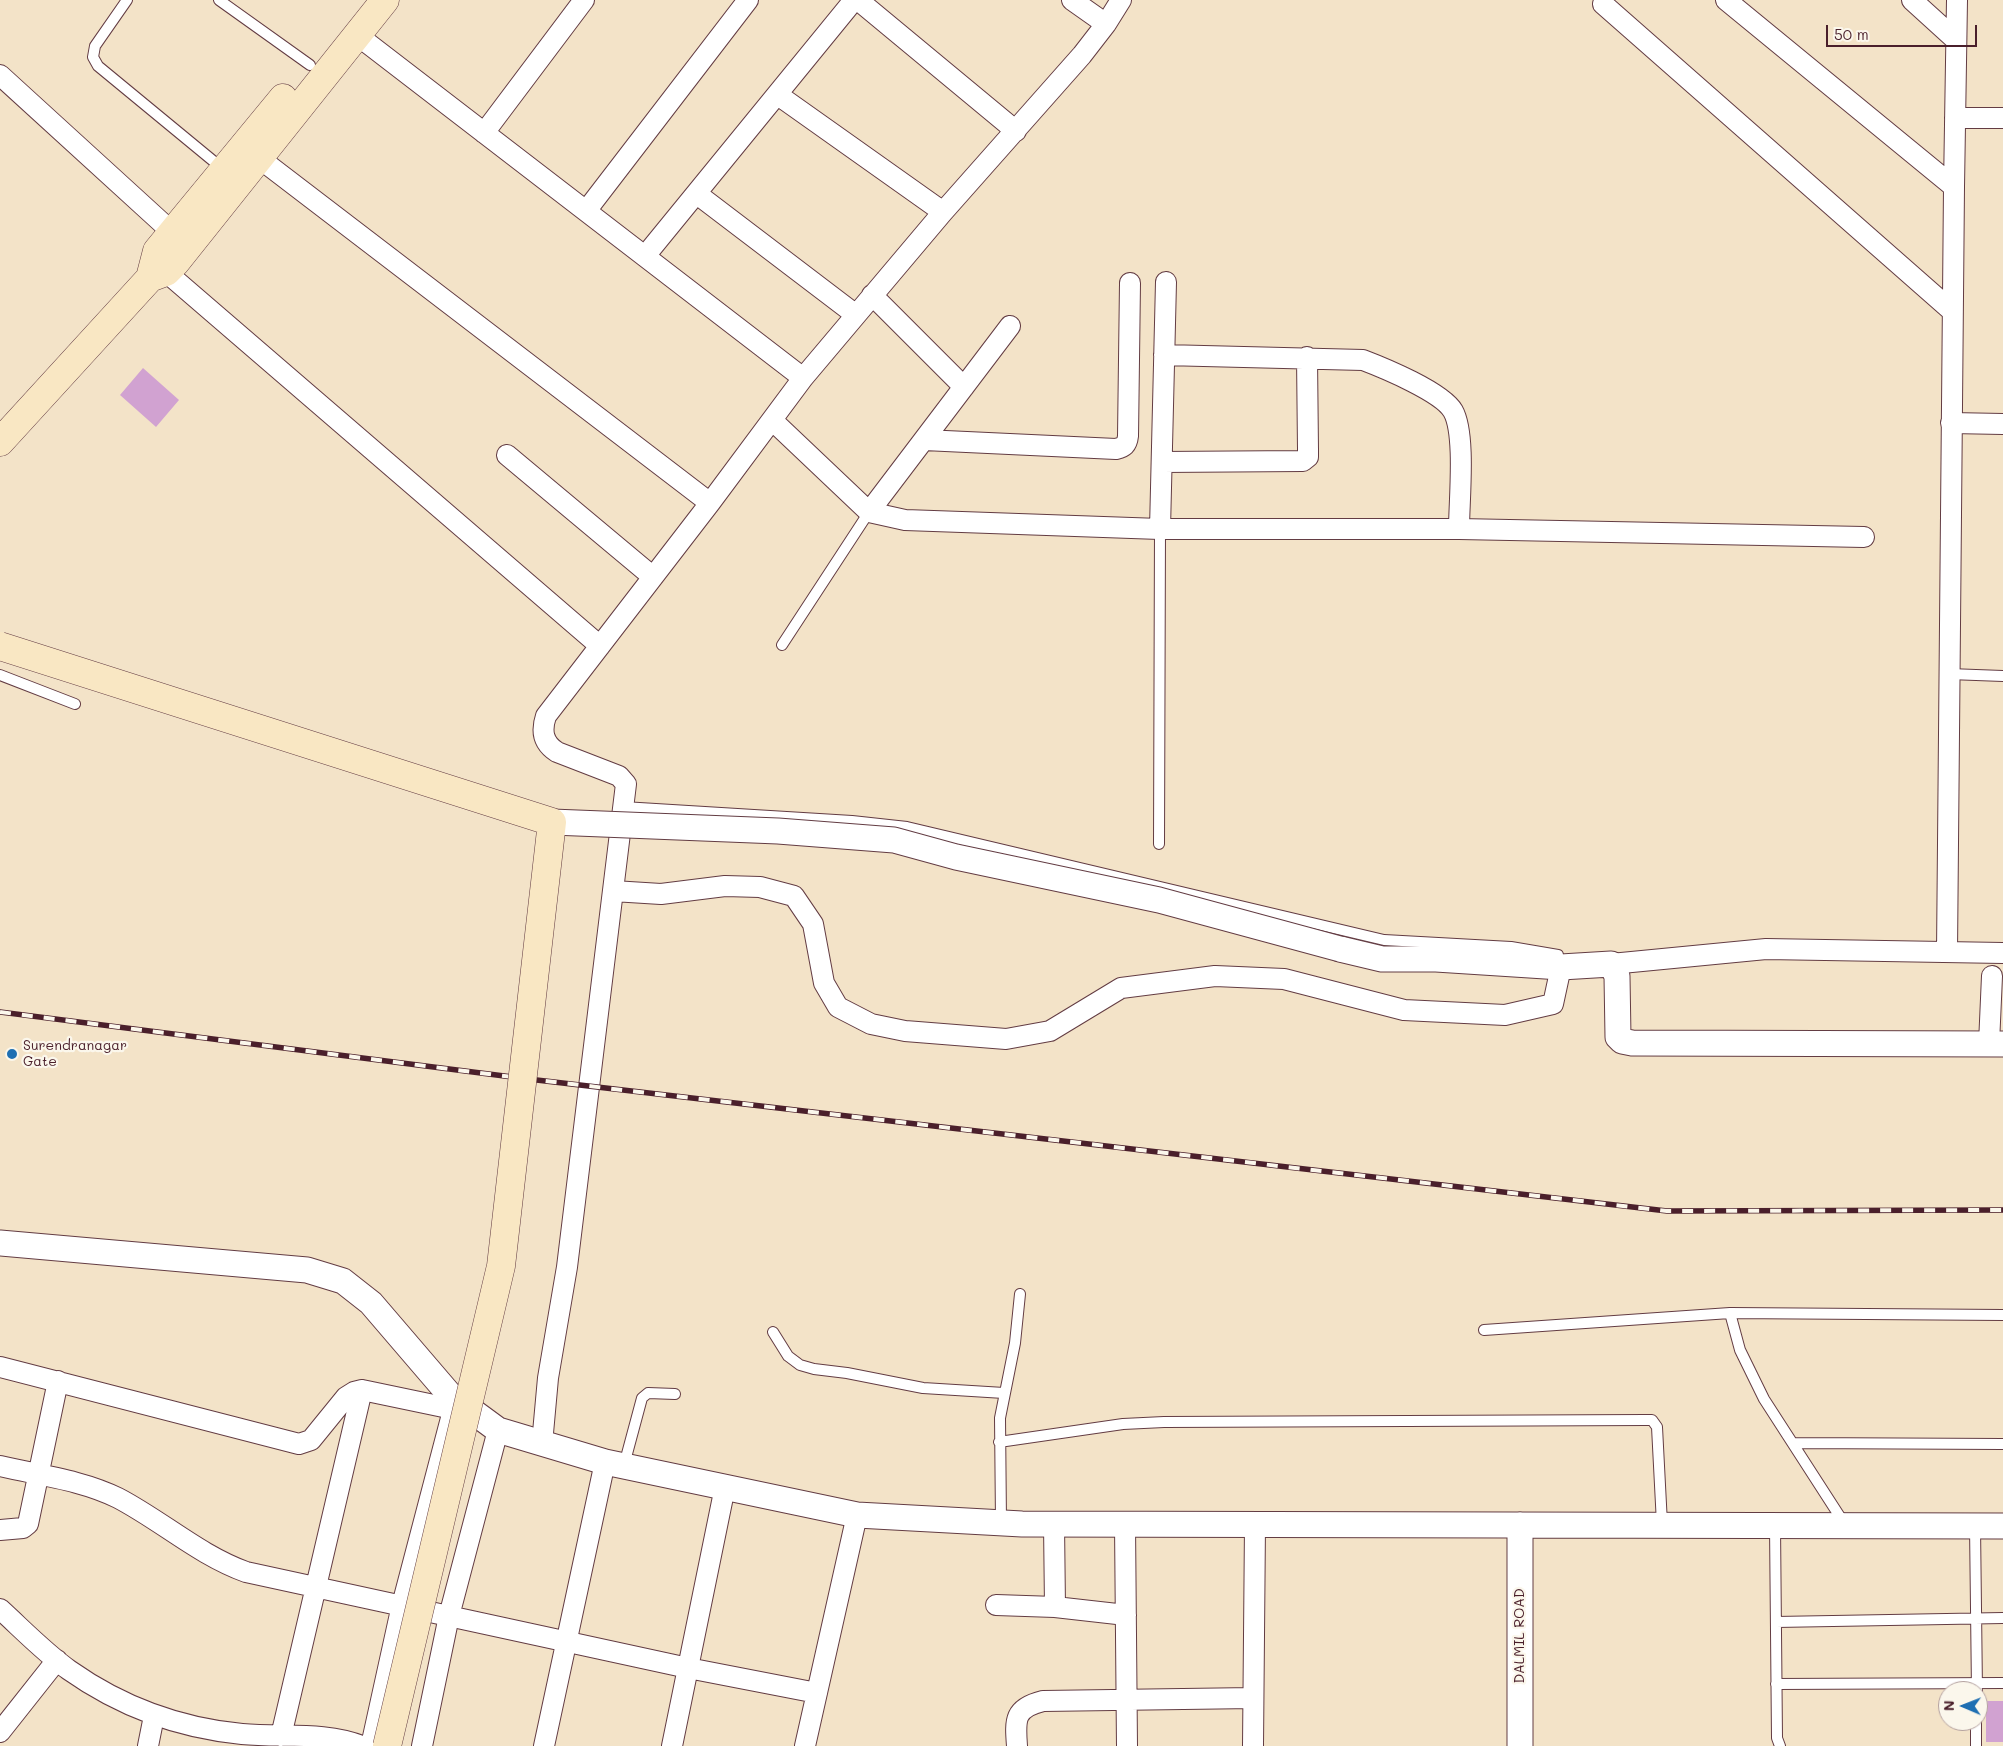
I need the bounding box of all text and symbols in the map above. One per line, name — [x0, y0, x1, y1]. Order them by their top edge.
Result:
scale bar — [1828, 15, 1979, 47]
text: 50 m — [1834, 24, 1869, 44]
place label: Surendranagar Gate — [23, 1038, 127, 1070]
marker: Surendranagar Gate — [5, 1047, 19, 1061]
street label: DALMIL ROAD — [1512, 1588, 1528, 1684]
north arrow — [1938, 1681, 1988, 1731]
text: N — [1939, 1700, 1958, 1711]

